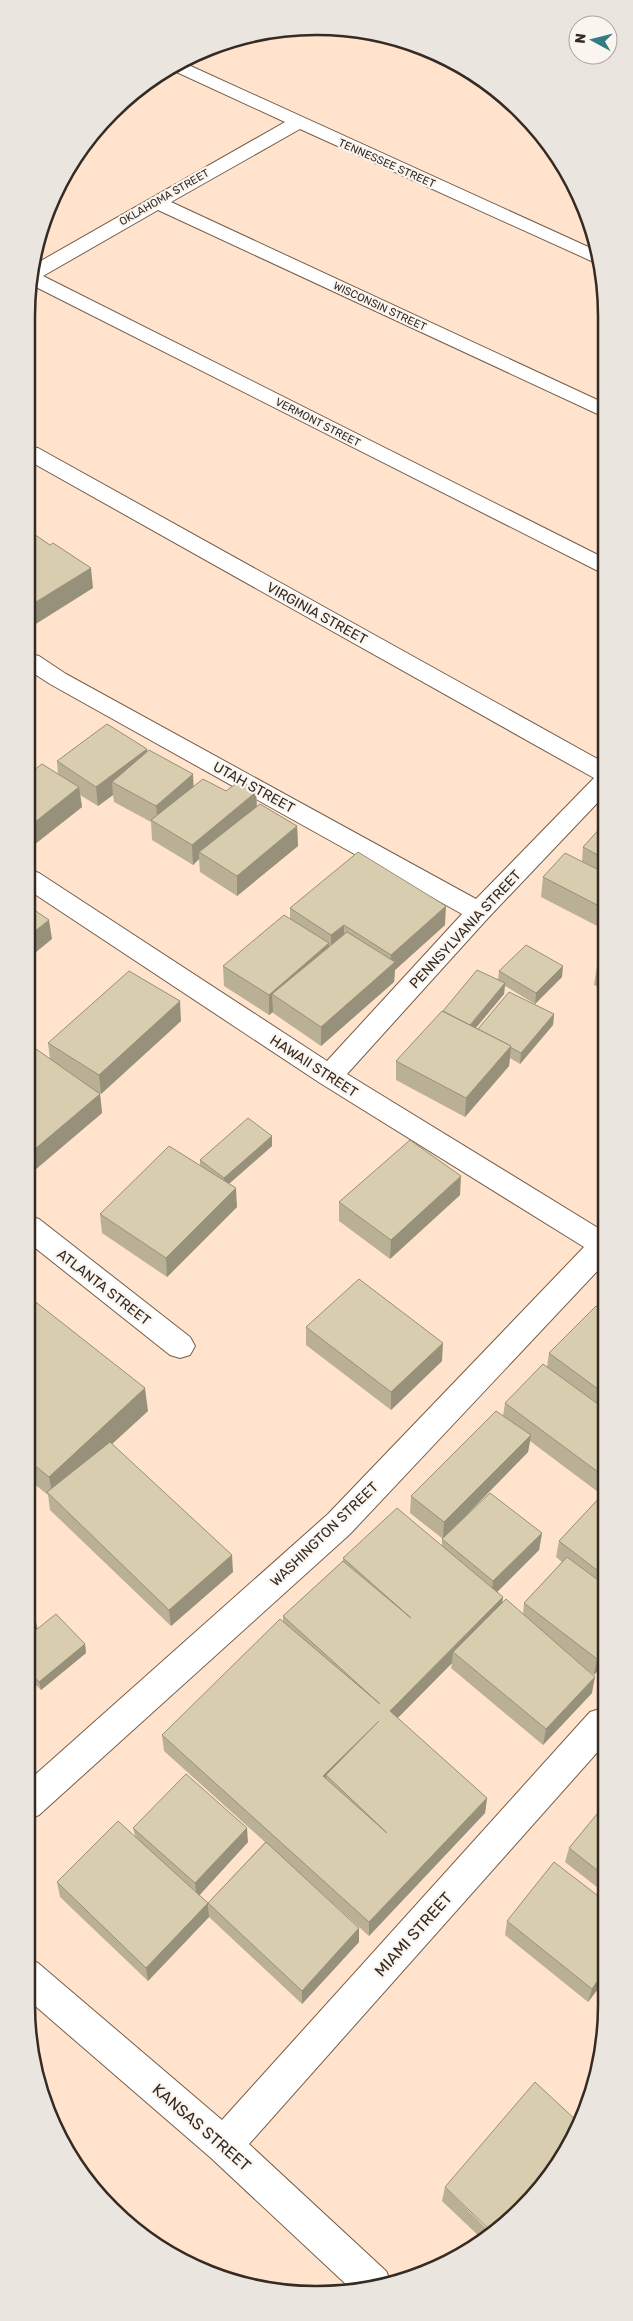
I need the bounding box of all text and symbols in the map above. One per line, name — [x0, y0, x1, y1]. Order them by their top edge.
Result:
north arrow — [568, 15, 618, 65]
text: N — [572, 32, 590, 45]
street label: TENNESSEE STREET — [336, 136, 438, 191]
street label: OKLAHOMA STREET — [117, 166, 212, 228]
street label: WISCONSIN STREET — [331, 279, 429, 334]
street label: VERMONT STREET — [273, 395, 363, 450]
street label: VIRGINIA STREET — [263, 579, 370, 648]
street label: UTAH STREET — [210, 758, 298, 817]
street label: PENNSYLVANIA STREET — [406, 867, 525, 992]
street label: HAWAII STREET — [267, 1032, 361, 1101]
street label: ATLANTA STREET — [54, 1246, 154, 1329]
street label: WASHINGTON STREET — [267, 1479, 382, 1590]
street label: MIAMI STREET — [371, 1888, 456, 1980]
street label: KANSAS STREET — [149, 2080, 255, 2175]

